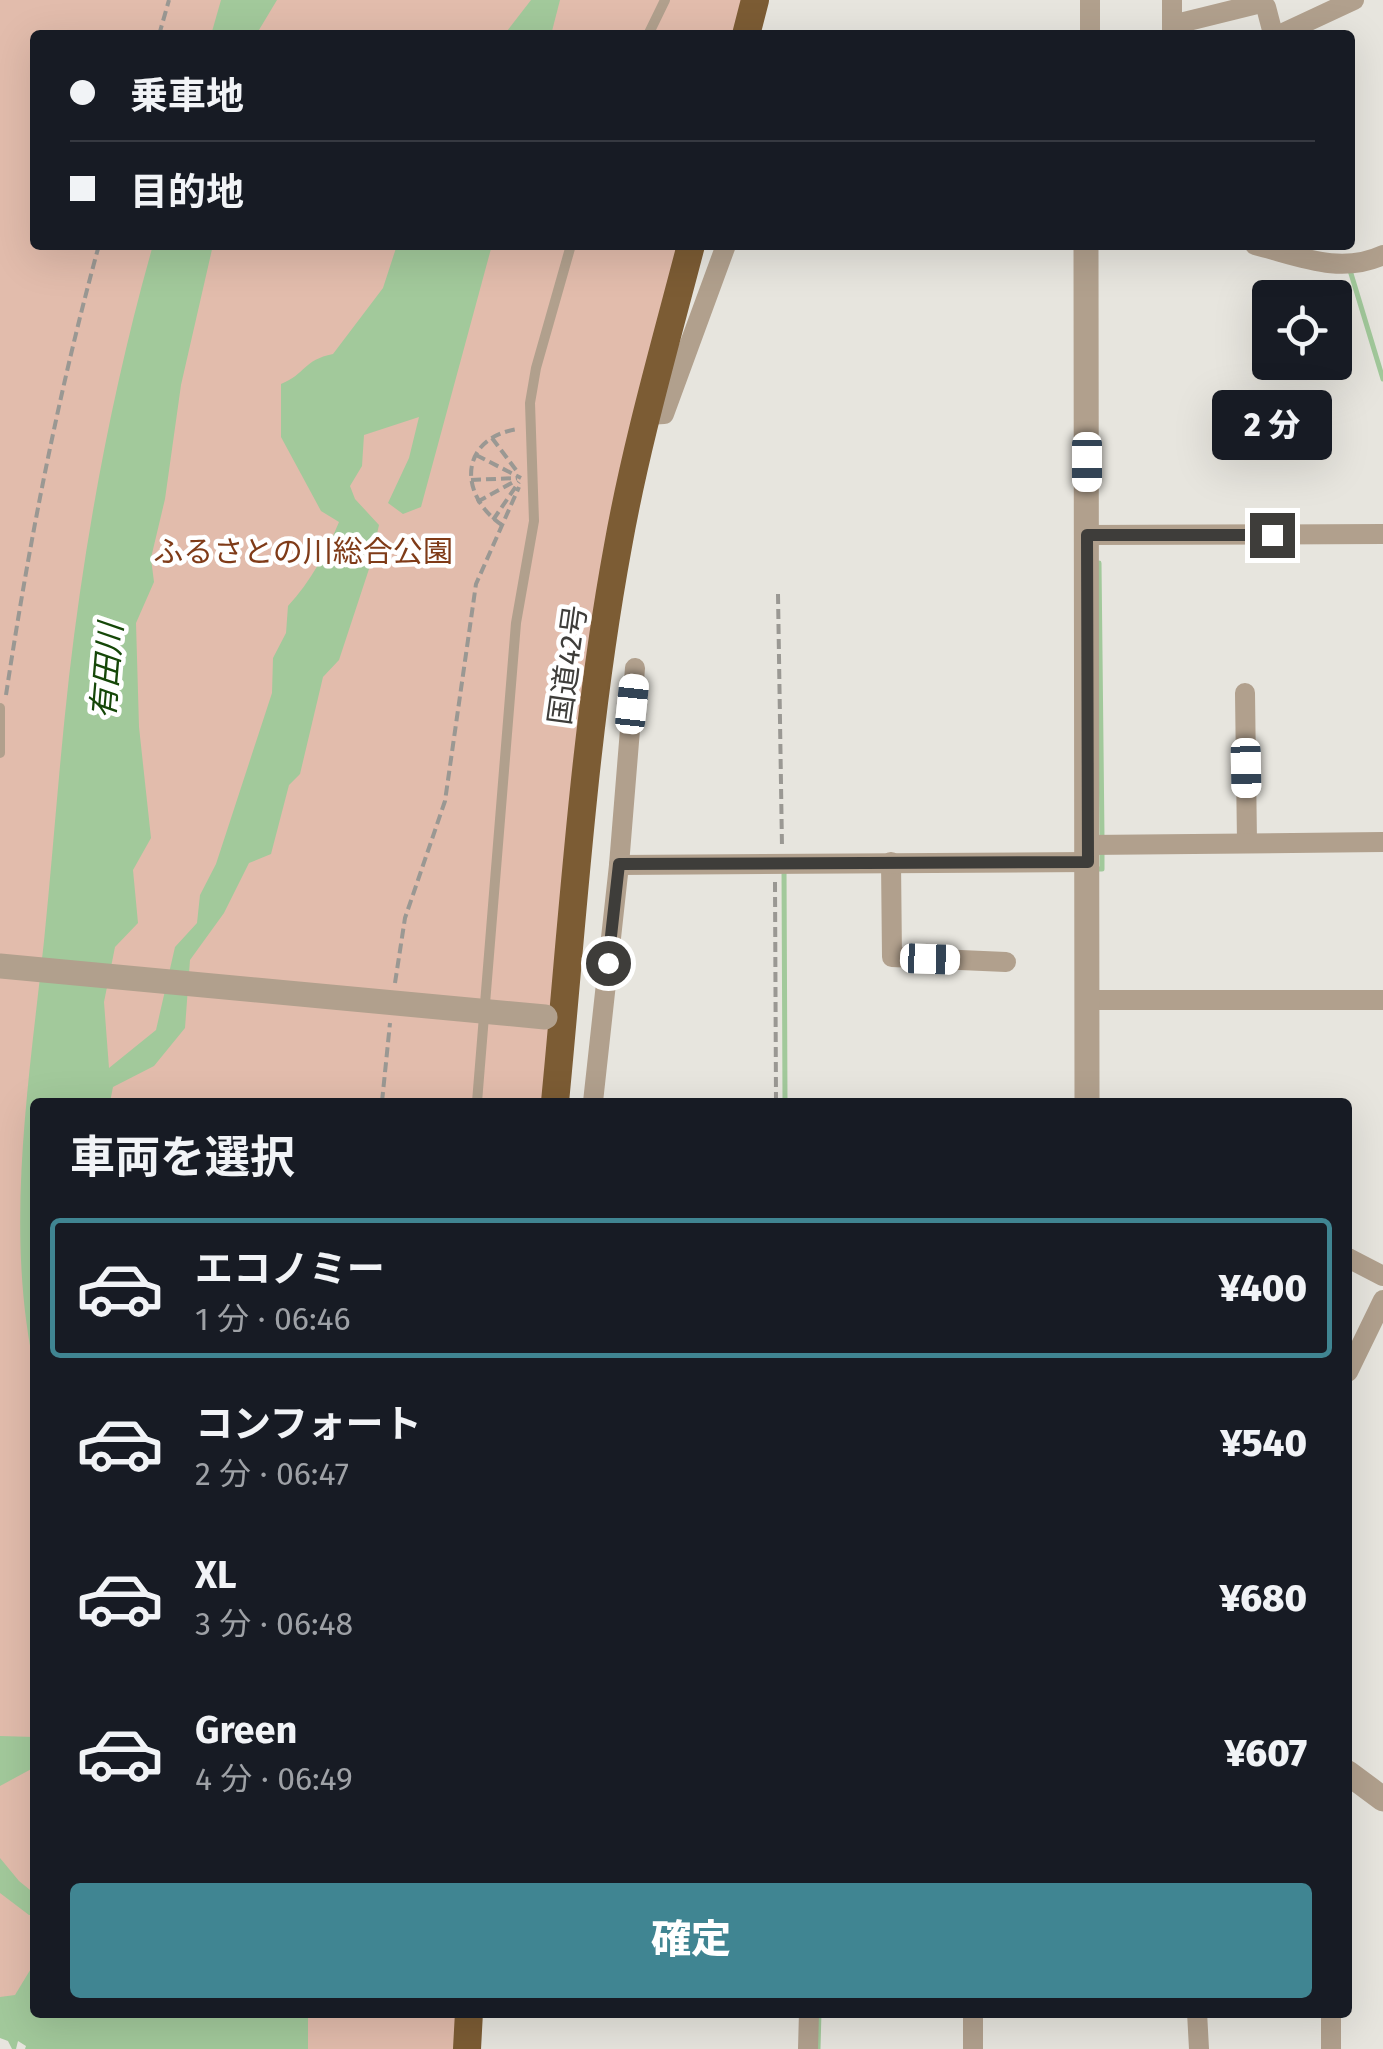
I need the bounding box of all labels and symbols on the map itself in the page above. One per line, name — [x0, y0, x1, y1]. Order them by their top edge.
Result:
callout: 2 分 — [1212, 390, 1332, 460]
car — [1072, 432, 1102, 492]
route end — [1250, 513, 1295, 558]
park label: ふるさとの川総合公園 — [153, 534, 453, 570]
street label: 国道42号 — [542, 603, 594, 727]
water label: 有田川 — [84, 619, 130, 720]
car — [614, 673, 650, 735]
car — [1230, 738, 1262, 798]
route start — [586, 941, 631, 986]
car — [899, 943, 961, 975]

